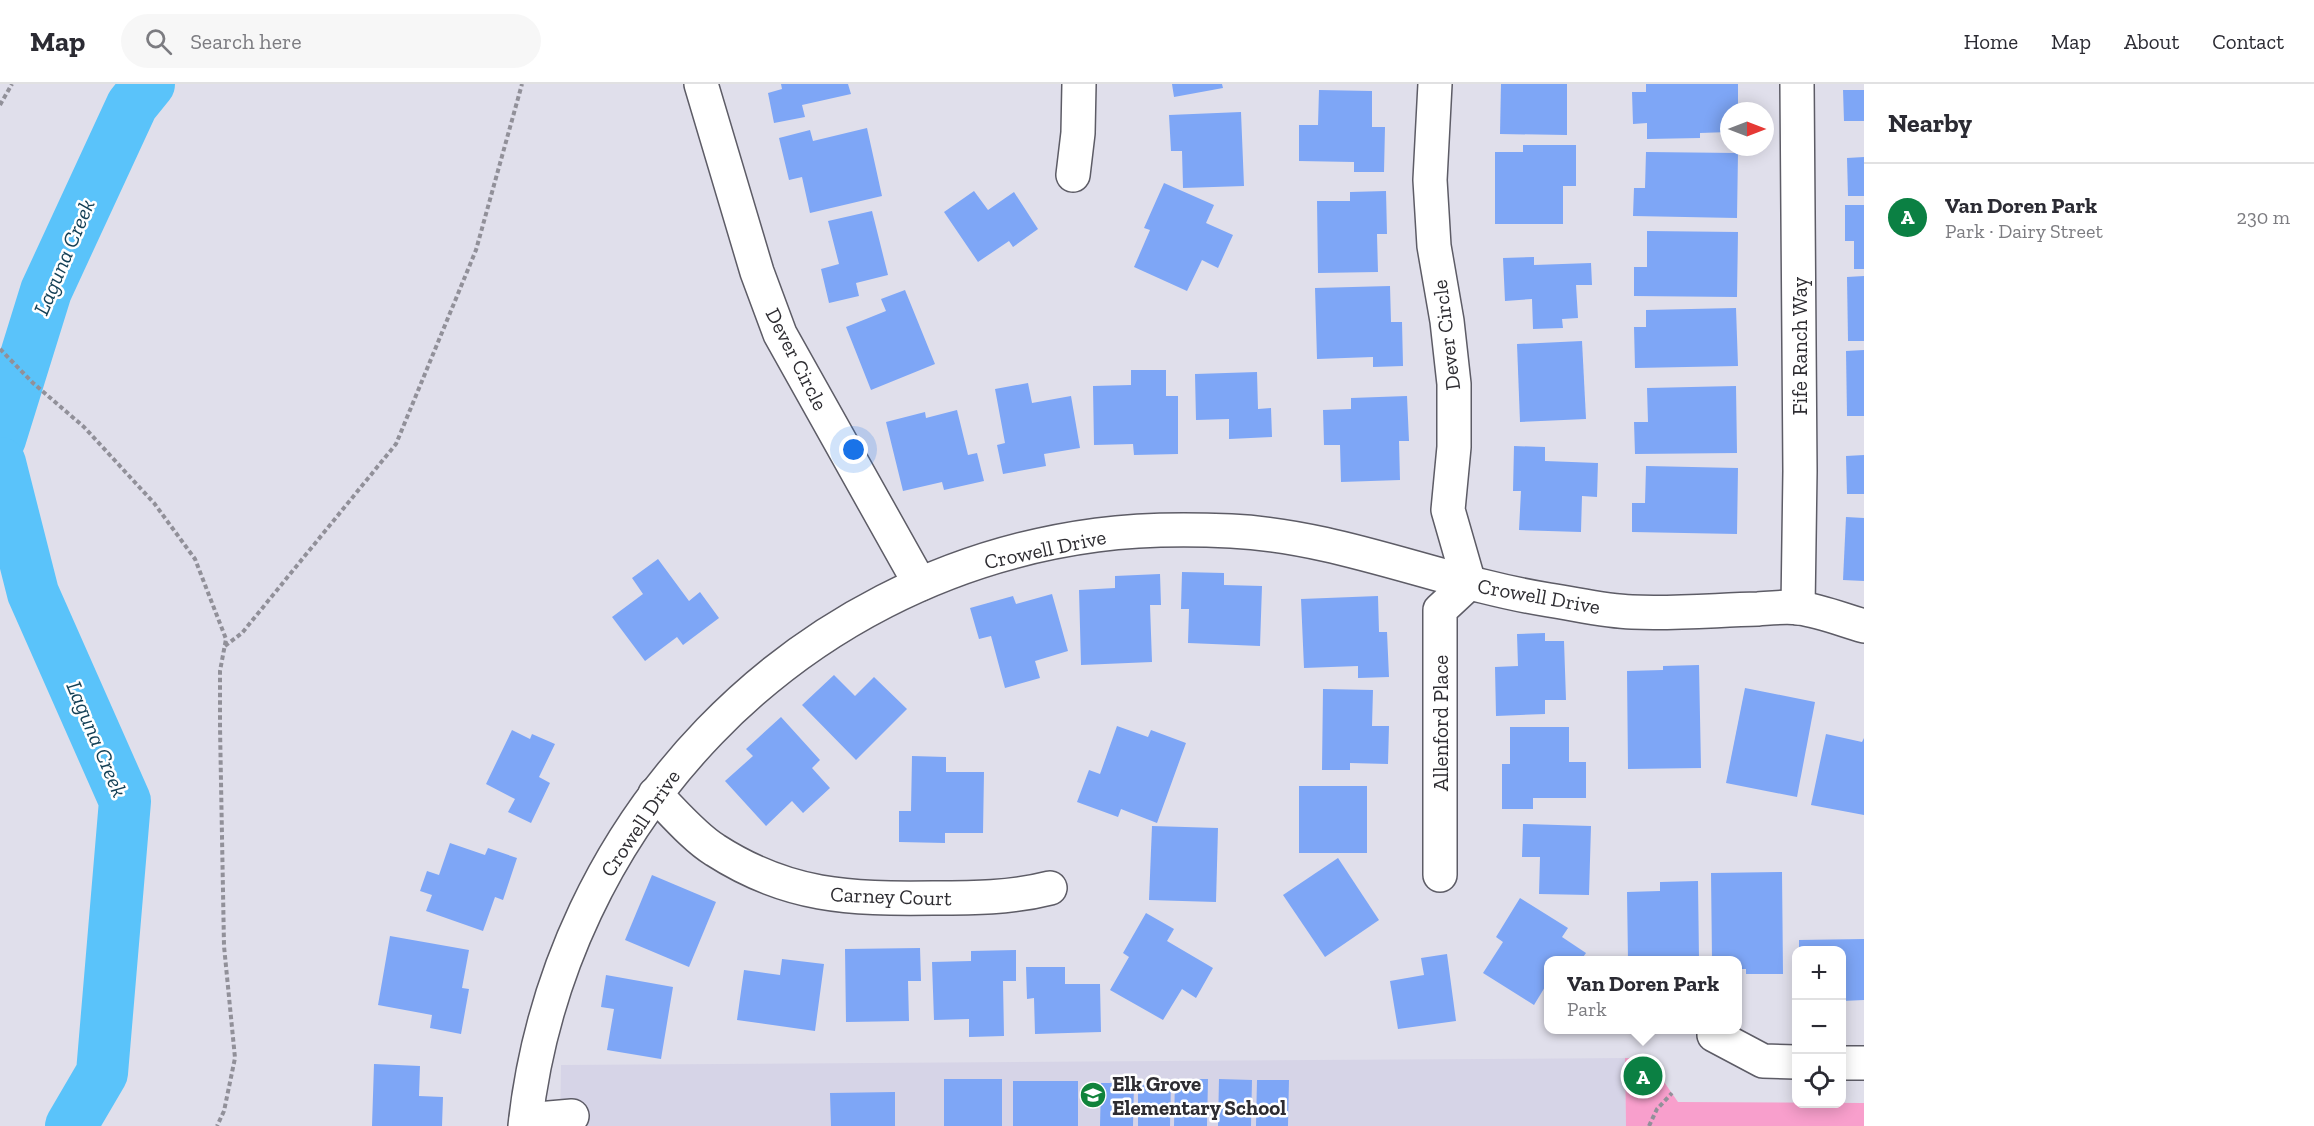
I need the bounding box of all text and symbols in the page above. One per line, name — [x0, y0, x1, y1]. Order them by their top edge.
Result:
search box — [121, 14, 541, 68]
text: Map — [30, 25, 85, 58]
icon: search — [142, 25, 175, 58]
text: Search here — [190, 28, 302, 55]
text: Home — [1964, 29, 2018, 54]
text: Map — [2051, 29, 2091, 54]
text: About — [2124, 29, 2179, 54]
text: Contact — [2212, 29, 2284, 54]
north arrow — [1720, 102, 1774, 156]
text: Nearby — [1888, 107, 1972, 139]
text: Van Doren Park — [1945, 192, 2097, 219]
water label: Laguna Creek — [27, 195, 101, 319]
text: A — [1901, 205, 1914, 229]
text: 230 m — [2237, 205, 2290, 229]
text: Park · Dairy Street — [1945, 219, 2103, 243]
street label: Fife Ranch Way — [1787, 277, 1812, 415]
street label: Dever Circle — [1427, 278, 1465, 392]
street label: Dever Circle — [761, 304, 833, 414]
your location — [839, 435, 868, 464]
street label: Crowell Drive — [982, 524, 1108, 574]
street label: Crowell Drive — [1476, 573, 1602, 619]
street label: Allenford Place — [1428, 655, 1453, 791]
water label: Laguna Creek — [60, 677, 134, 801]
street label: Crowell Drive — [595, 764, 685, 881]
street label: Carney Court — [830, 881, 952, 911]
map controls — [1792, 946, 1846, 1108]
button: + — [1792, 946, 1846, 1000]
popup — [1544, 956, 1742, 1034]
text: Van Doren Park — [1567, 970, 1719, 997]
text: Park — [1567, 997, 1607, 1021]
button: − — [1792, 1000, 1846, 1054]
pin: A — [1624, 1054, 1662, 1098]
button: locate — [1792, 1054, 1846, 1108]
place label: Elk Grove Elementary School — [1112, 1071, 1286, 1120]
school or university icon: Elk Grove Elementary School — [1078, 1080, 1108, 1110]

